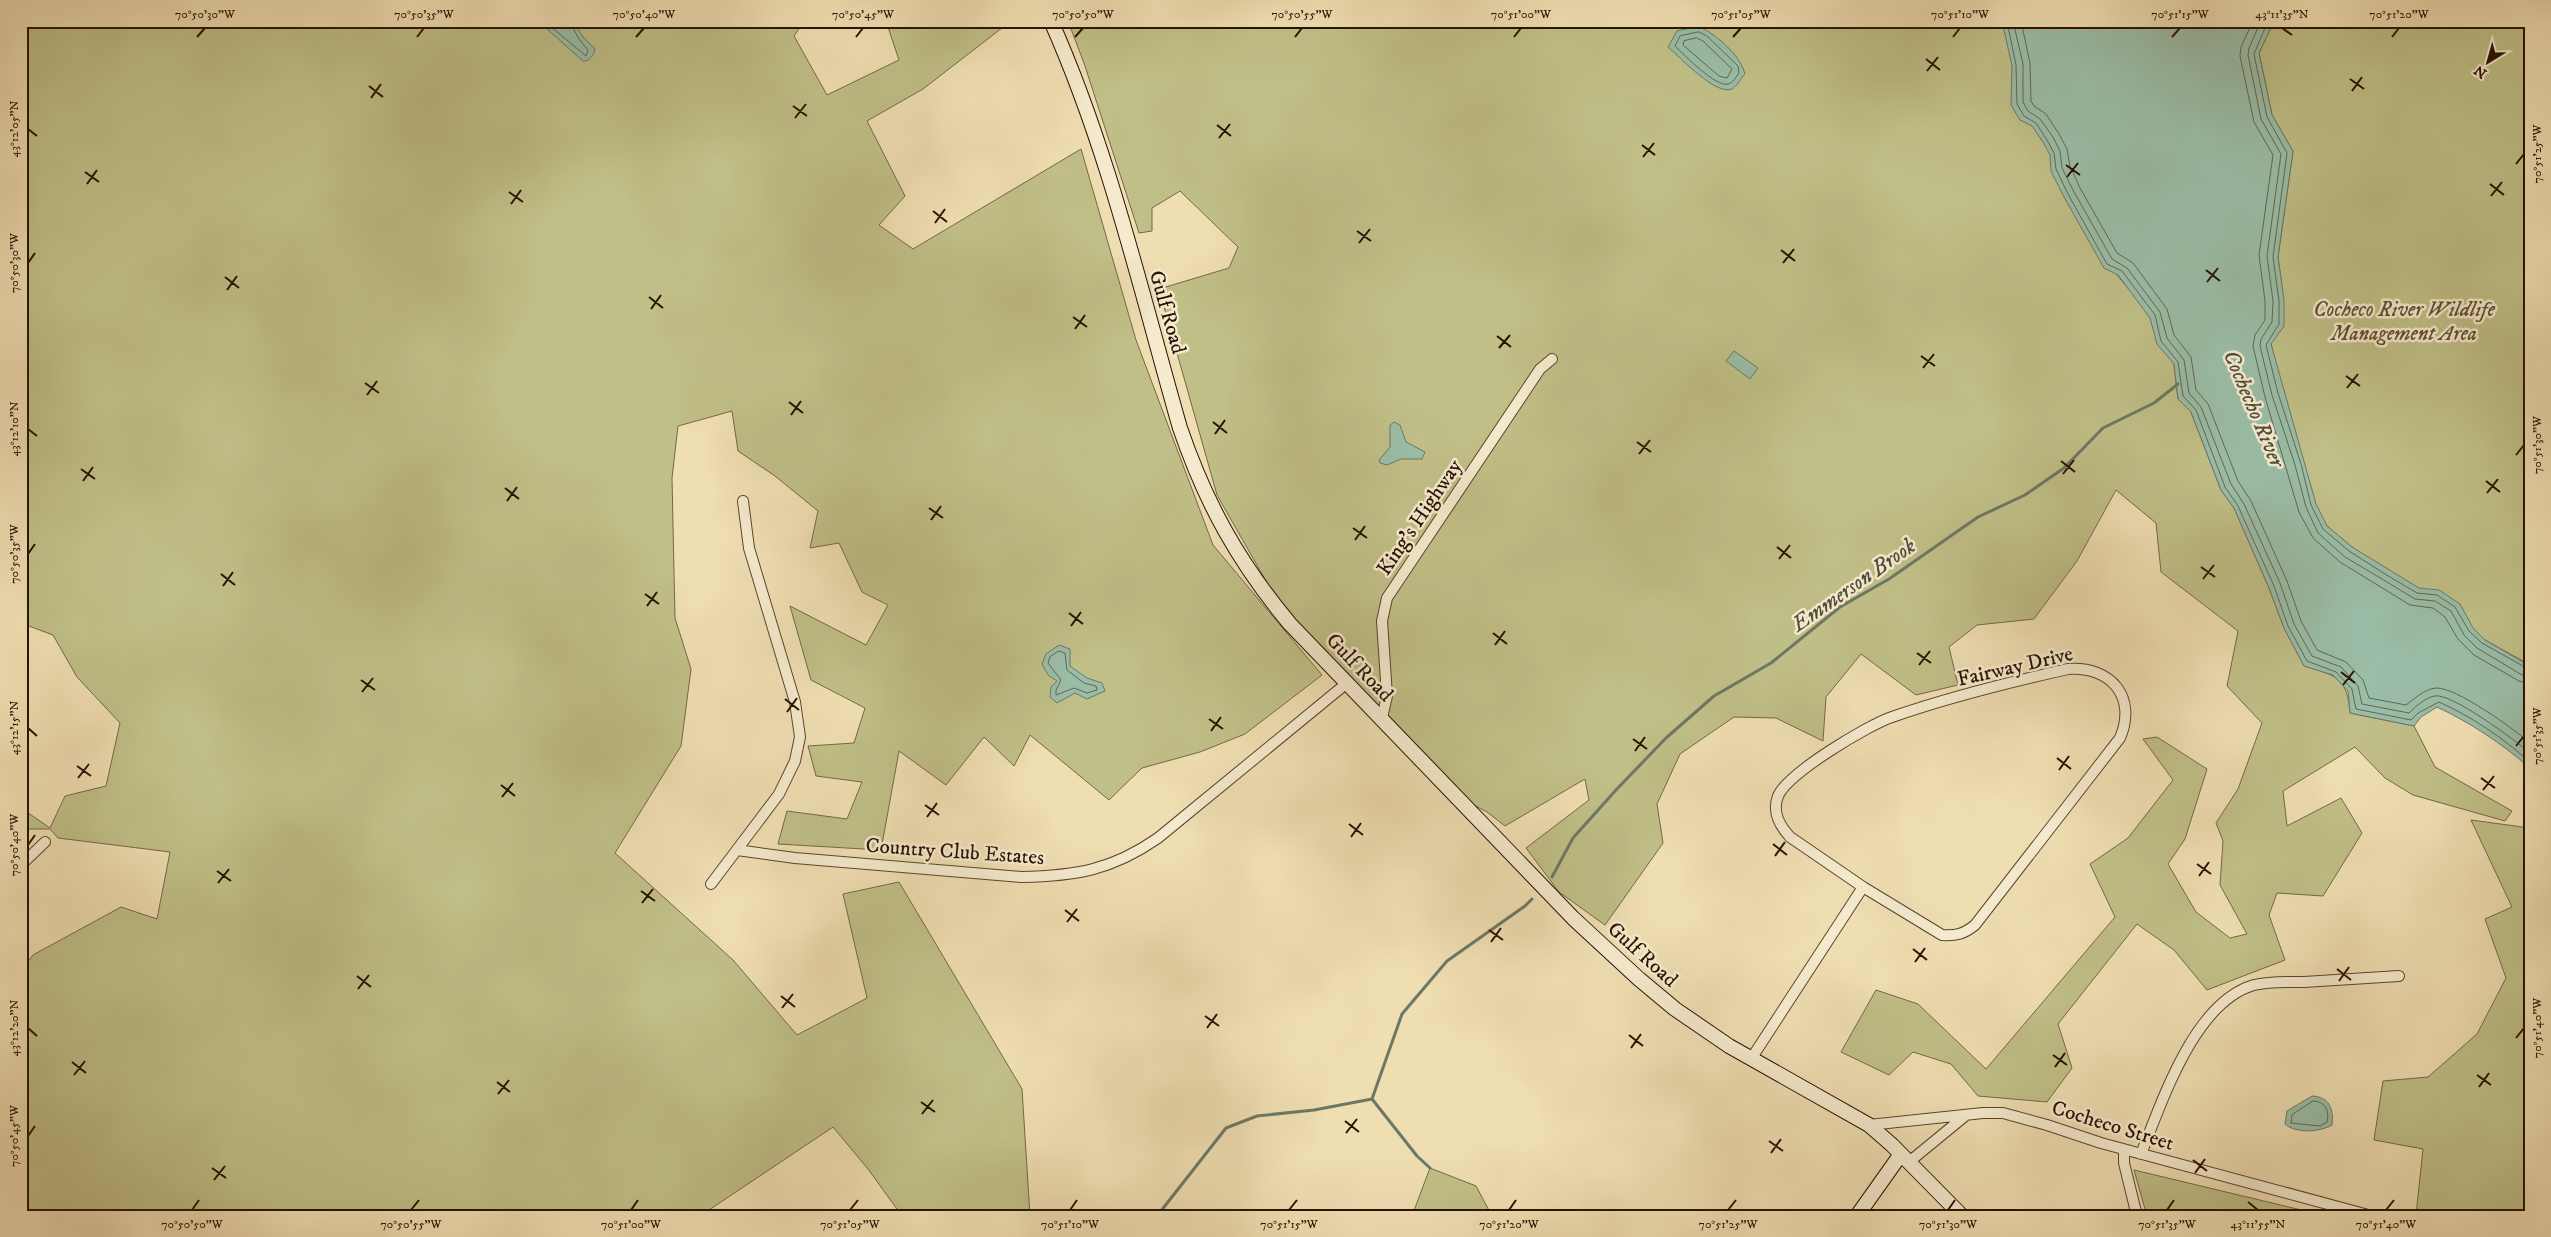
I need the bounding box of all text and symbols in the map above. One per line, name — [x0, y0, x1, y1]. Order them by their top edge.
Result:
text: 70°50'30"W — [175, 7, 236, 22]
text: 70°50'35"W — [394, 7, 455, 22]
text: 70°50'40"W — [613, 7, 676, 22]
text: 70°50'45"W — [832, 7, 895, 22]
text: 70°50'50"W — [1052, 7, 1115, 22]
text: 70°50'55"W — [1272, 7, 1334, 22]
text: 70°51'00"W — [1491, 7, 1552, 22]
text: 70°51'05"W — [1711, 7, 1772, 22]
text: 70°51'10"W — [1931, 7, 1990, 22]
text: 70°51'15"W — [2151, 7, 2210, 22]
text: 43°11'35"N — [2255, 7, 2309, 22]
text: 70°51'20"W — [2369, 7, 2430, 22]
north arrow — [2464, 38, 2514, 88]
text: N — [2470, 61, 2491, 82]
text: 43°12'05"N — [7, 100, 22, 157]
text: 70°51'25"W — [2530, 124, 2545, 183]
text: 70°50'30"W — [7, 232, 22, 293]
street label: Gulf Road — [1143, 267, 1192, 358]
park label: Cocheco River Wildlife Management Area — [2313, 297, 2496, 347]
water label: Cochecho River — [2217, 346, 2291, 473]
text: 43°12'10"N — [7, 401, 22, 457]
text: 70°51'30"W — [2530, 415, 2545, 474]
street label: King's Highway — [1371, 454, 1469, 581]
text: 70°50'35"W — [7, 523, 22, 584]
water label: Emmerson Brook — [1785, 532, 1922, 639]
street label: Gulf Road — [1320, 628, 1399, 708]
street label: Fairway Drive — [1955, 641, 2076, 693]
text: 43°12'15"N — [7, 701, 22, 755]
text: 70°51'35"W — [2530, 706, 2545, 765]
text: 70°50'40"W — [7, 813, 22, 876]
street label: Country Club Estates — [865, 833, 1045, 871]
street label: Gulf Road — [1602, 916, 1683, 993]
text: 70°51'40"W — [2530, 997, 2545, 1058]
text: 43°12'20"N — [7, 999, 22, 1056]
street label: Cocheco Street — [2049, 1095, 2177, 1157]
text: 70°50'45"W — [7, 1104, 22, 1167]
text: 70°50'50"W — [161, 1217, 224, 1232]
text: 70°50'55"W — [381, 1217, 443, 1232]
text: 70°51'00"W — [601, 1217, 662, 1232]
text: 70°51'05"W — [820, 1217, 881, 1232]
text: 70°51'10"W — [1041, 1217, 1100, 1232]
text: 70°51'15"W — [1260, 1217, 1319, 1232]
text: 70°51'20"W — [1479, 1217, 1540, 1232]
text: 70°51'25"W — [1699, 1217, 1758, 1232]
text: 70°51'30"W — [1919, 1217, 1978, 1232]
text: 70°51'35"W — [2138, 1217, 2197, 1232]
text: 43°11'55"N — [2231, 1217, 2286, 1232]
text: 70°51'40"W — [2356, 1217, 2417, 1232]

